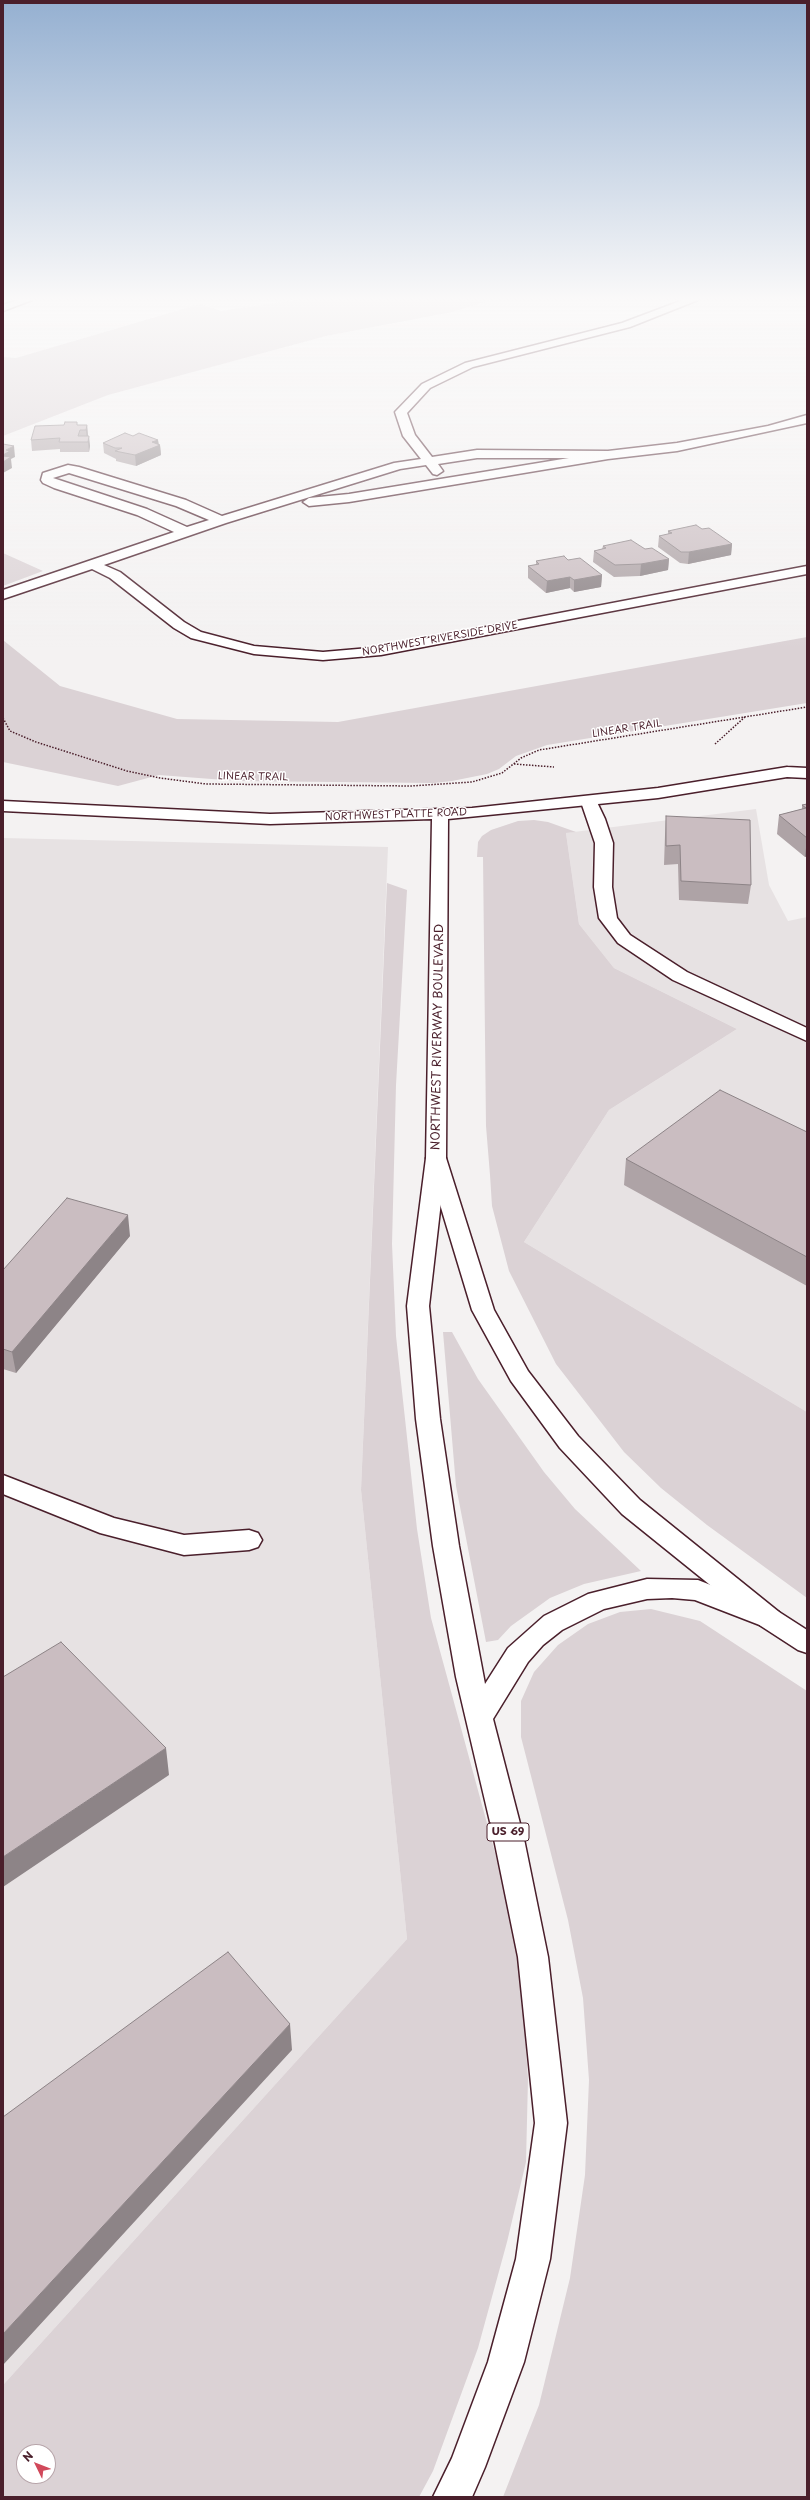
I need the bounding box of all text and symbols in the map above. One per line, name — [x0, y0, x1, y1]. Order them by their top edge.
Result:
street label: NORTHWEST RIVERSIDE DRIVE — [361, 619, 519, 659]
street label: LINEAR TRAIL — [591, 718, 663, 740]
street label: LINEAR TRAIL — [218, 770, 288, 784]
street label: NORTHWEST PLATTE ROAD — [325, 807, 467, 823]
street label: NORTHWEST RIVERWAY BOULEVARD — [429, 924, 447, 1150]
road number: US 69 — [487, 1823, 529, 1841]
north arrow — [16, 2444, 56, 2484]
text: N — [18, 2447, 37, 2465]

